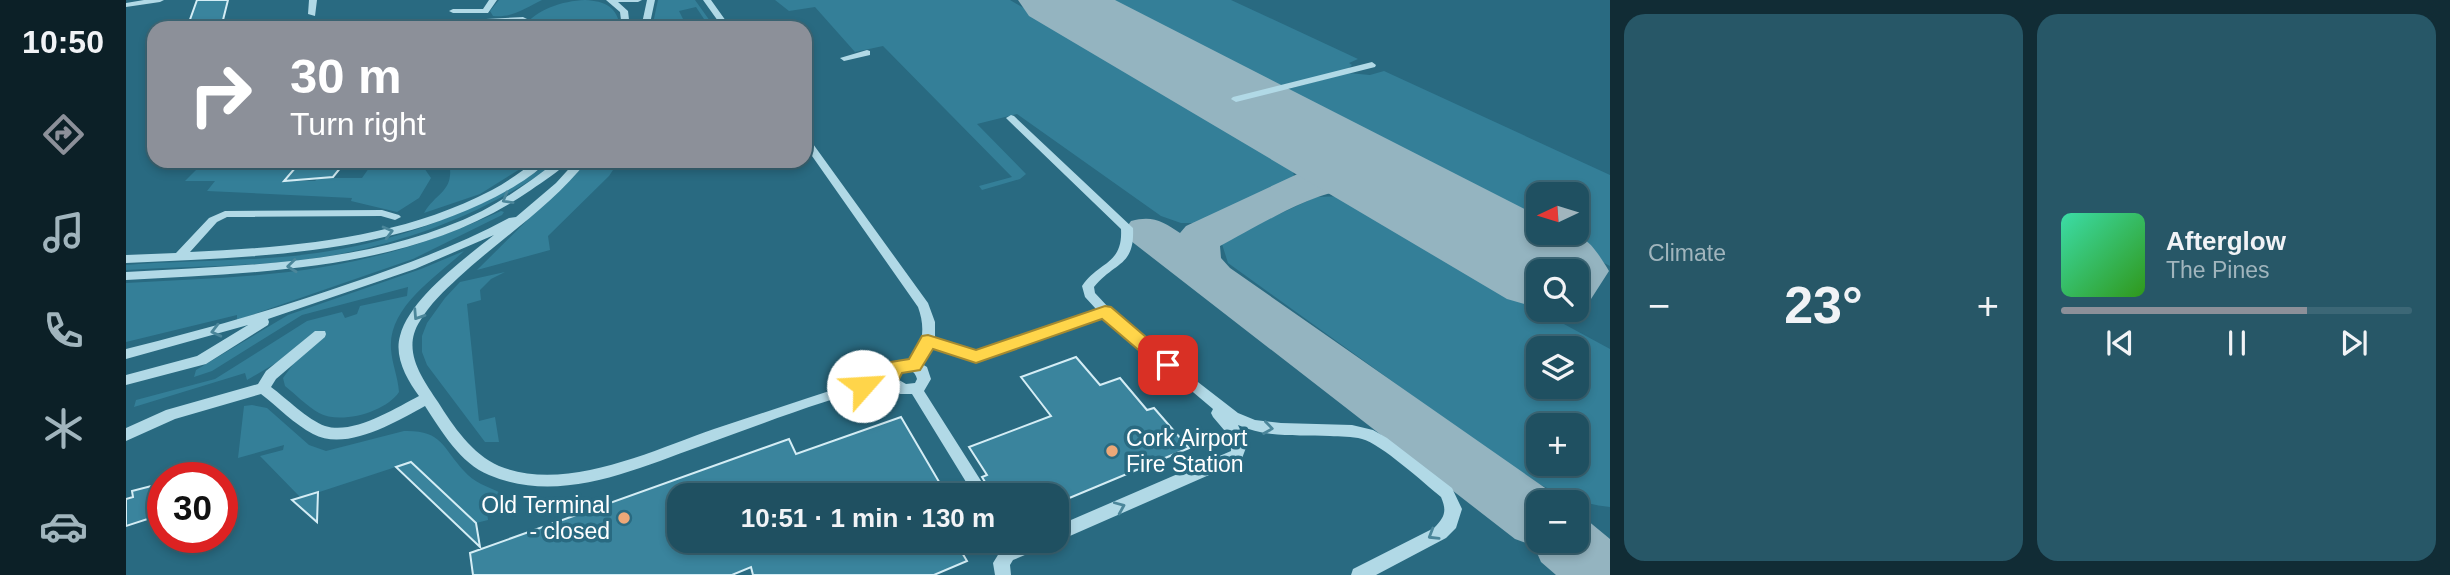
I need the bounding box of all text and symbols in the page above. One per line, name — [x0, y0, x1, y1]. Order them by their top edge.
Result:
text: 10:50 — [22, 24, 104, 60]
icon: right — [175, 49, 266, 140]
text: 30 m — [290, 49, 402, 103]
text: Turn right — [290, 106, 426, 142]
icon: directions — [39, 110, 88, 159]
north arrow — [1526, 182, 1589, 245]
map controls — [1526, 182, 1589, 553]
one-way arrow — [502, 191, 515, 204]
icon: music — [39, 208, 88, 257]
one-way arrow — [382, 226, 394, 240]
text: Afterglow — [2166, 226, 2286, 256]
text: Climate — [1648, 240, 1726, 266]
text: The Pines — [2166, 257, 2270, 283]
one-way arrow — [286, 258, 297, 273]
button: search — [1526, 259, 1589, 322]
text: 23° — [1784, 276, 1863, 334]
text: − — [1648, 285, 1670, 327]
text: + — [1977, 285, 1999, 327]
icon: phone — [39, 306, 88, 355]
one-way arrow — [413, 308, 426, 321]
one-way arrow — [210, 323, 222, 337]
icon: previous — [2101, 324, 2139, 362]
icon: pause — [2218, 324, 2256, 362]
icon: next — [2335, 324, 2373, 362]
pin — [1138, 335, 1198, 395]
button: layers — [1526, 336, 1589, 399]
icon: arrive — [1149, 346, 1187, 384]
position arrow — [826, 349, 900, 423]
icon: climate — [39, 404, 88, 453]
button: + — [1526, 413, 1589, 476]
one-way arrow — [1262, 420, 1274, 435]
place label: Cork Airport Fire Station — [1126, 425, 1248, 477]
marker: Cork Airport Fire Station — [1104, 443, 1120, 459]
speed limit sign: 30 — [147, 462, 238, 553]
button: − — [1526, 490, 1589, 553]
place label: Old Terminal - closed — [481, 492, 610, 544]
one-way arrow — [1113, 501, 1125, 515]
icon: car — [39, 502, 88, 551]
text: 10:51 · 1 min · 130 m — [741, 503, 995, 533]
marker: Old Terminal - closed — [616, 510, 632, 526]
one-way arrow — [1428, 527, 1441, 540]

